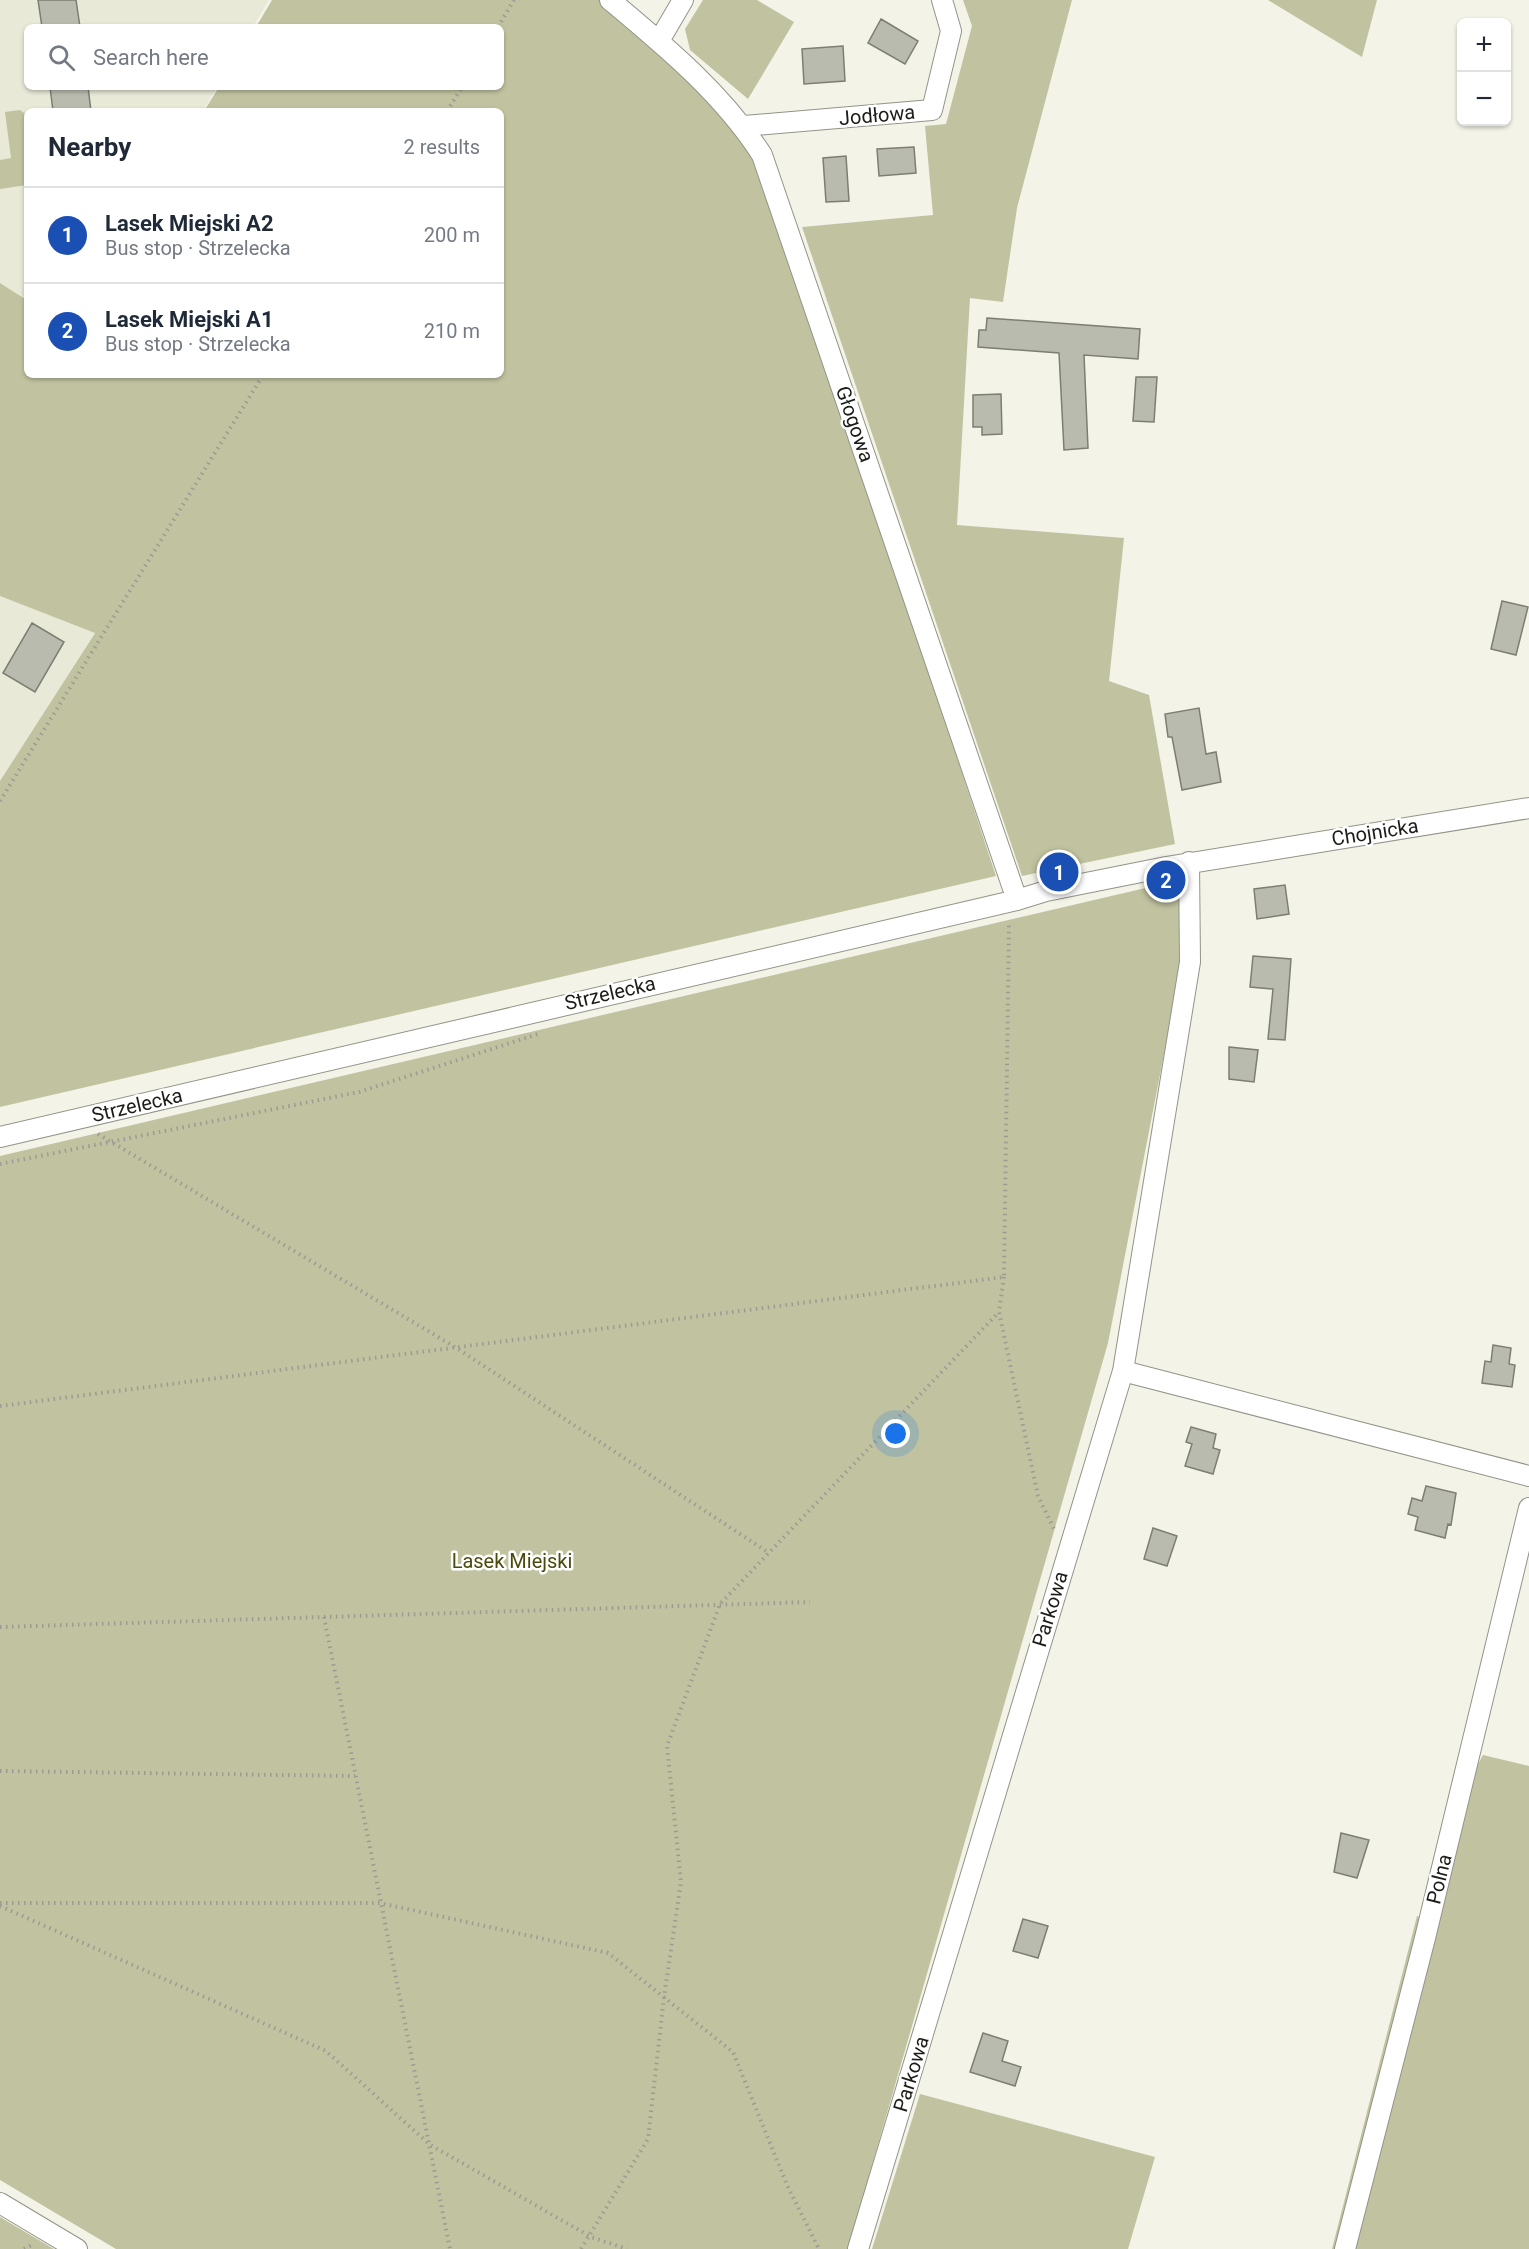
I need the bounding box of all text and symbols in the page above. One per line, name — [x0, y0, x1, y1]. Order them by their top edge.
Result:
map controls — [1457, 18, 1511, 126]
button: + — [1457, 18, 1511, 72]
search box — [24, 24, 504, 90]
icon: search — [45, 41, 78, 74]
text: Search here — [93, 45, 209, 70]
button: − — [1457, 72, 1511, 126]
street label: Jodłowa — [838, 100, 916, 130]
text: Nearby — [48, 132, 131, 162]
text: 2 results — [404, 135, 480, 159]
text: Lasek Miejski A2 — [105, 211, 274, 236]
text: 1 — [62, 223, 73, 247]
text: 200 m — [424, 223, 480, 247]
text: Bus stop · Strzelecka — [105, 236, 291, 260]
text: Lasek Miejski A1 — [105, 307, 274, 332]
text: 2 — [62, 319, 73, 343]
text: 210 m — [424, 319, 480, 343]
text: Bus stop · Strzelecka — [105, 332, 291, 356]
street label: Głogowa — [831, 383, 879, 465]
street label: Chojnicka — [1330, 813, 1420, 851]
pin: 1 — [1040, 850, 1078, 894]
pin: 2 — [1146, 858, 1186, 902]
street label: Strzelecka — [562, 971, 658, 1015]
street label: Strzelecka — [89, 1083, 185, 1127]
your location — [881, 1419, 910, 1448]
park label: Lasek Miejski — [452, 1549, 572, 1573]
street label: Parkowa — [1027, 1568, 1073, 1650]
street label: Polna — [1421, 1852, 1457, 1906]
street label: Parkowa — [888, 2033, 934, 2115]

